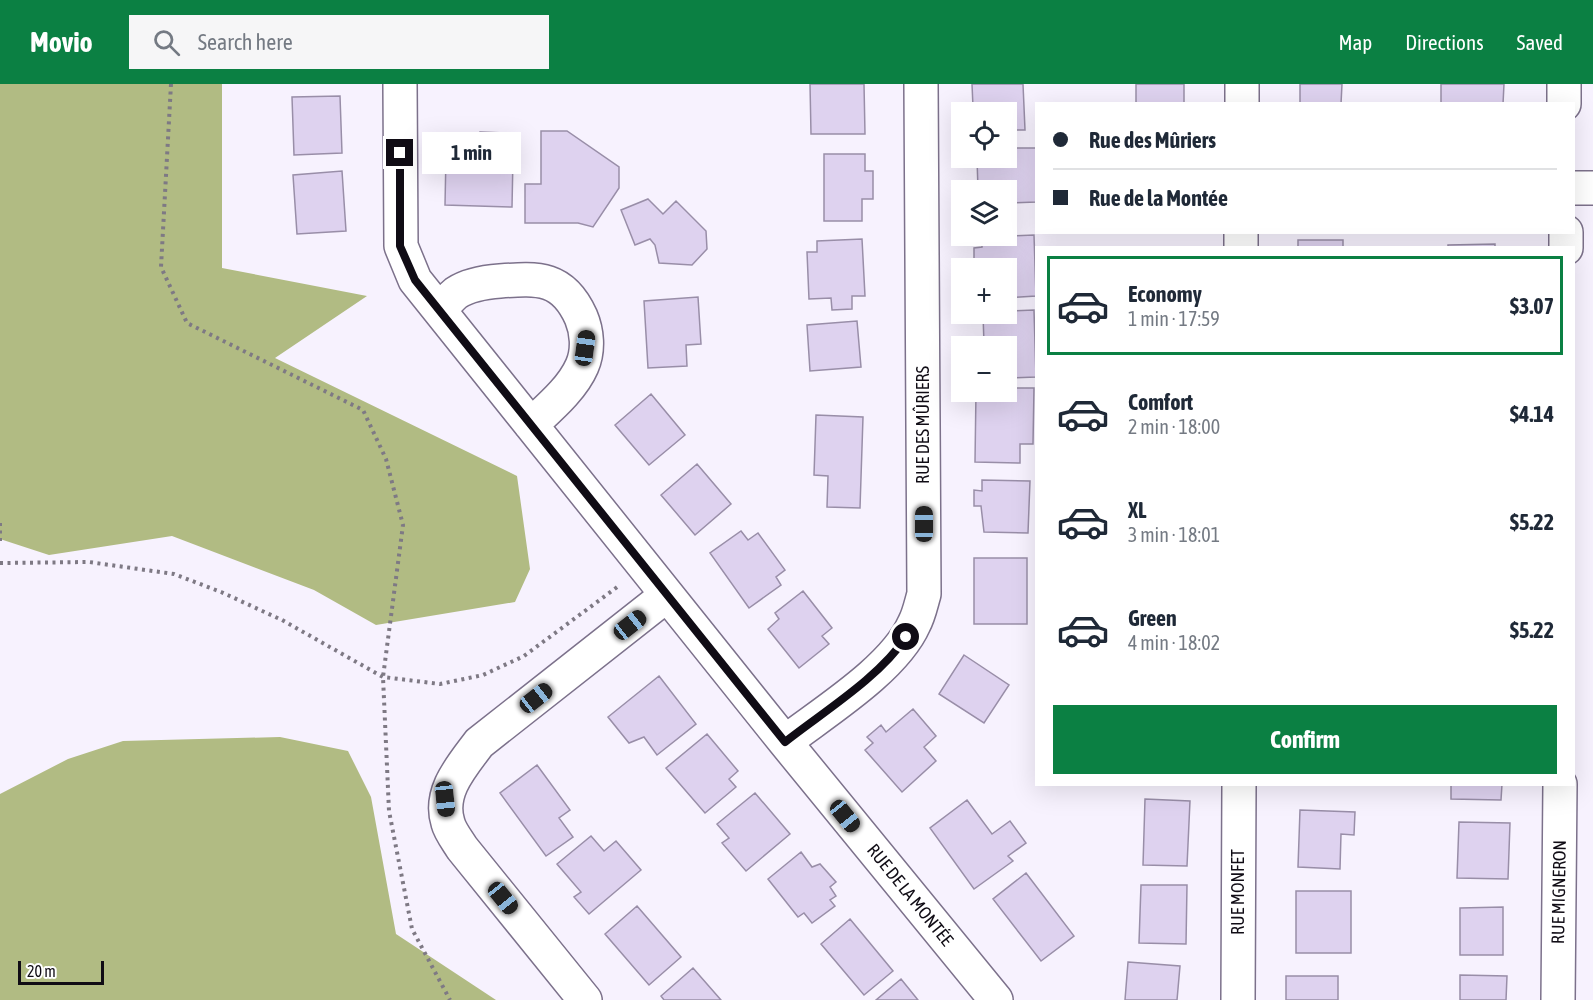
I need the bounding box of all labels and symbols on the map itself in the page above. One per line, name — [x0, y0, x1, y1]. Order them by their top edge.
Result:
callout: 1 min — [421, 132, 520, 174]
route end — [386, 139, 413, 166]
car — [574, 329, 596, 367]
street label: RUE DES MÛRIERS — [912, 366, 933, 484]
car — [915, 506, 933, 542]
car — [610, 607, 650, 643]
route start — [892, 623, 919, 650]
car — [516, 680, 556, 716]
car — [434, 780, 456, 818]
car — [827, 796, 863, 836]
street label: RUE DE LA MONTÉE — [863, 840, 958, 950]
street label: RUE MIGNERON — [1547, 840, 1570, 944]
street label: RUE MONFET — [1227, 849, 1248, 935]
car — [485, 878, 521, 918]
scale bar — [18, 958, 104, 986]

